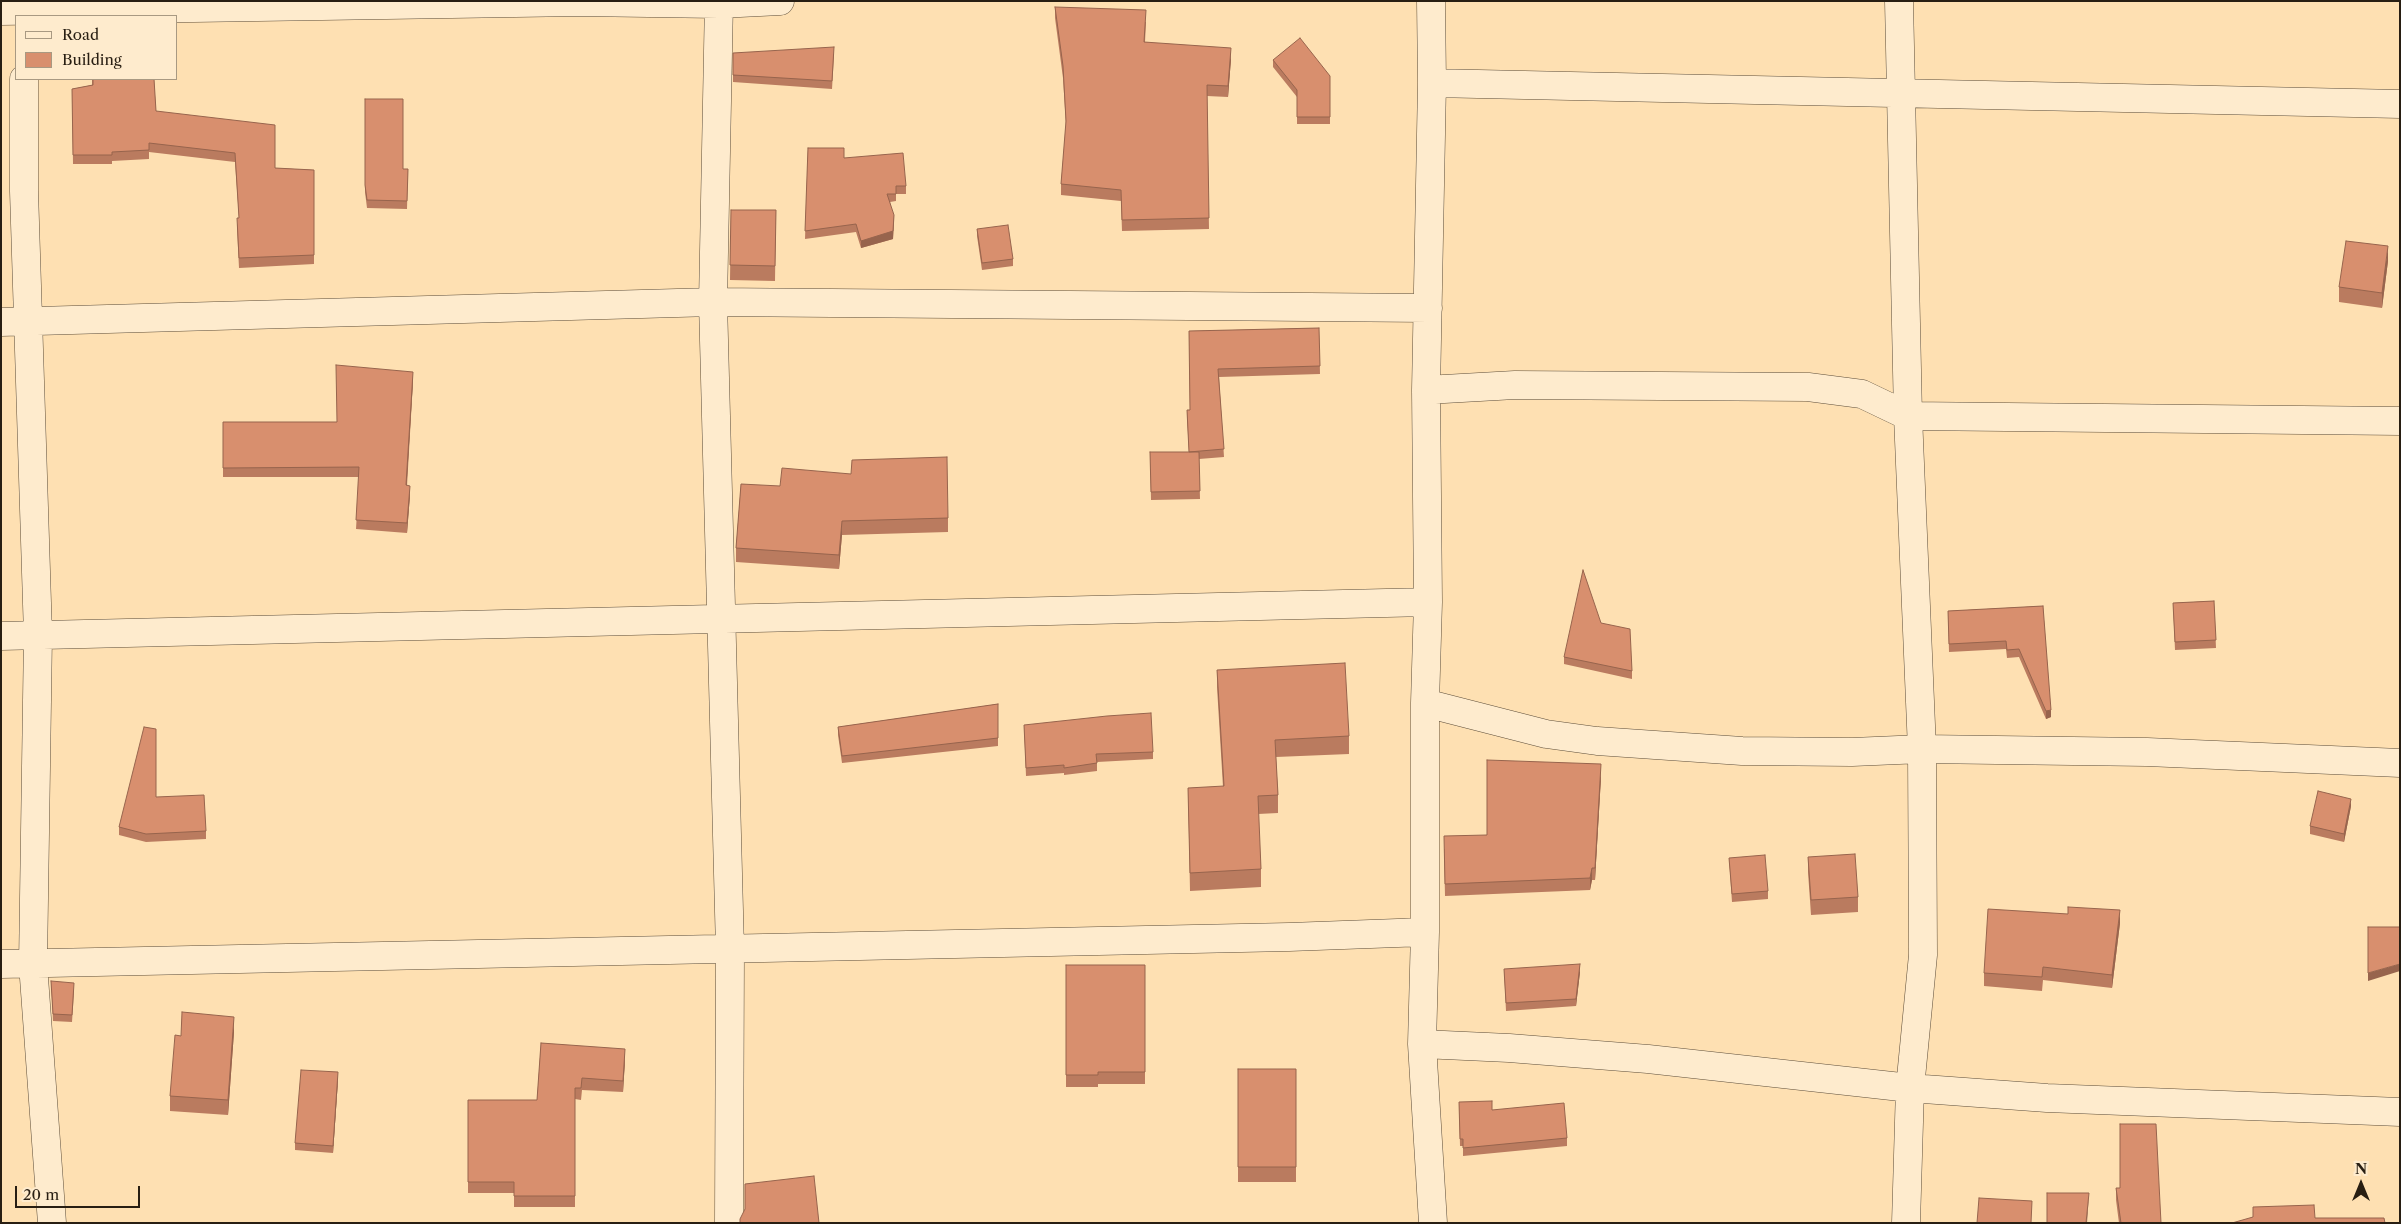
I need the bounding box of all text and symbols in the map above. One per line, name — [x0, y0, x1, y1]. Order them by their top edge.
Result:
legend — [15, 15, 178, 80]
text: Road — [62, 25, 99, 44]
text: Building — [62, 50, 122, 69]
north arrow — [2336, 1159, 2386, 1209]
text: N — [2355, 1160, 2367, 1178]
scale bar — [18, 1176, 142, 1208]
text: 20 m — [23, 1185, 59, 1204]

